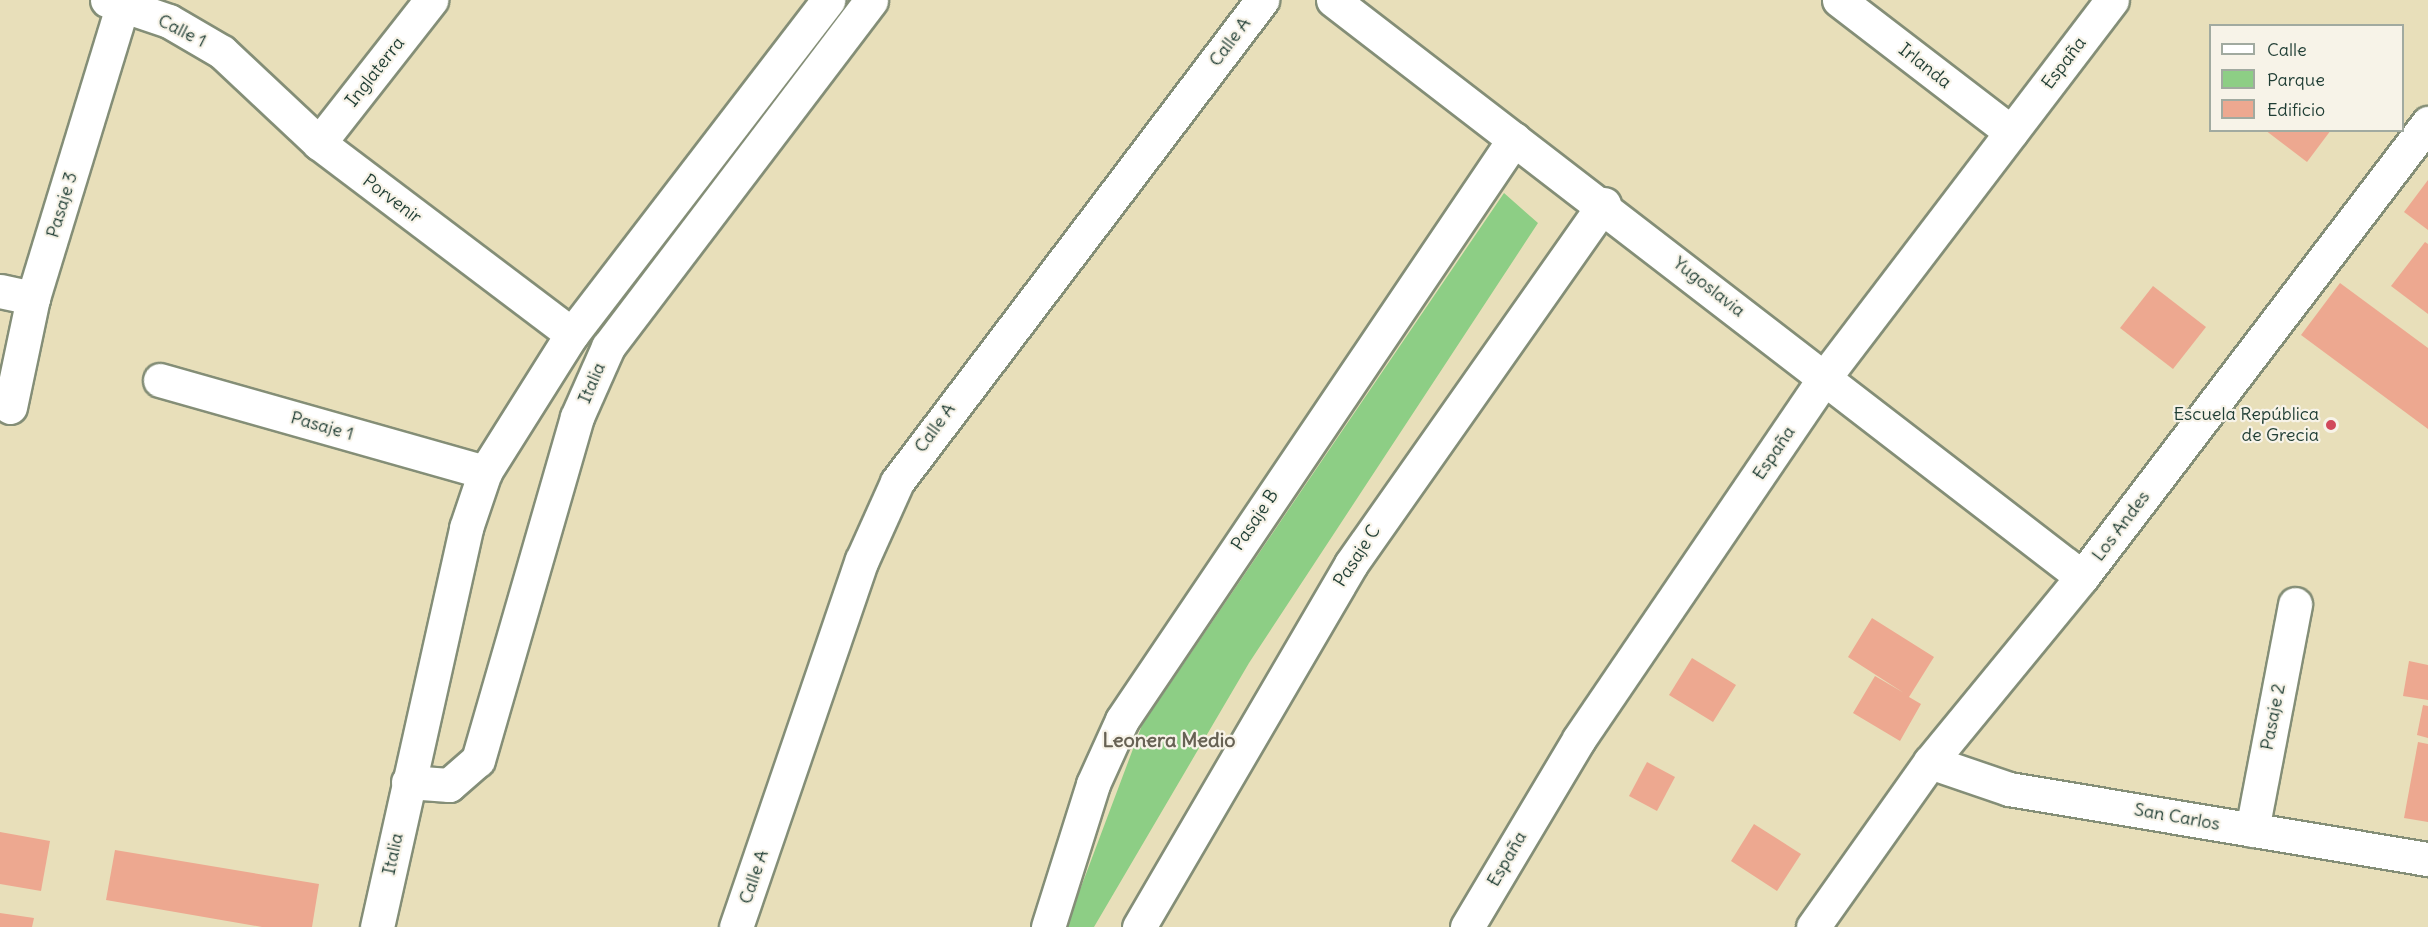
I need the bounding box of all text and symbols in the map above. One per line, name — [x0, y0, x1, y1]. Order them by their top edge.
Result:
street label: Calle 1 — [154, 10, 210, 52]
street label: Calle A — [1205, 13, 1255, 71]
legend — [2209, 24, 2404, 132]
street label: Inglaterra — [341, 33, 409, 111]
street label: España — [2037, 33, 2091, 93]
text: Calle — [2267, 38, 2307, 61]
street label: Irlanda — [1894, 39, 1956, 93]
text: Parque — [2267, 68, 2325, 91]
text: Edificio — [2267, 98, 2325, 121]
street label: Pasaje 3 — [42, 170, 82, 240]
street label: Porvenir — [358, 170, 426, 228]
street label: Yugoslavia — [1669, 252, 1749, 322]
street label: Italia — [574, 359, 610, 407]
street label: Calle A — [910, 399, 960, 457]
place label: Escuela República de Grecia — [2174, 404, 2319, 446]
street label: Pasaje 1 — [288, 407, 356, 445]
marker: Escuela República de Grecia — [2324, 418, 2338, 432]
street label: España — [1748, 422, 1800, 484]
street label: Pasaje B — [1227, 485, 1283, 555]
street label: Los Andes — [2088, 487, 2154, 565]
street label: Pasaje C — [1329, 521, 1385, 591]
street label: Pasaje 2 — [2256, 682, 2290, 752]
district label: Leonera Medio — [1102, 727, 1236, 751]
street label: San Carlos — [2132, 799, 2222, 835]
street label: España — [1483, 828, 1531, 890]
street label: Italia — [378, 831, 408, 877]
street label: Calle A — [735, 847, 773, 907]

